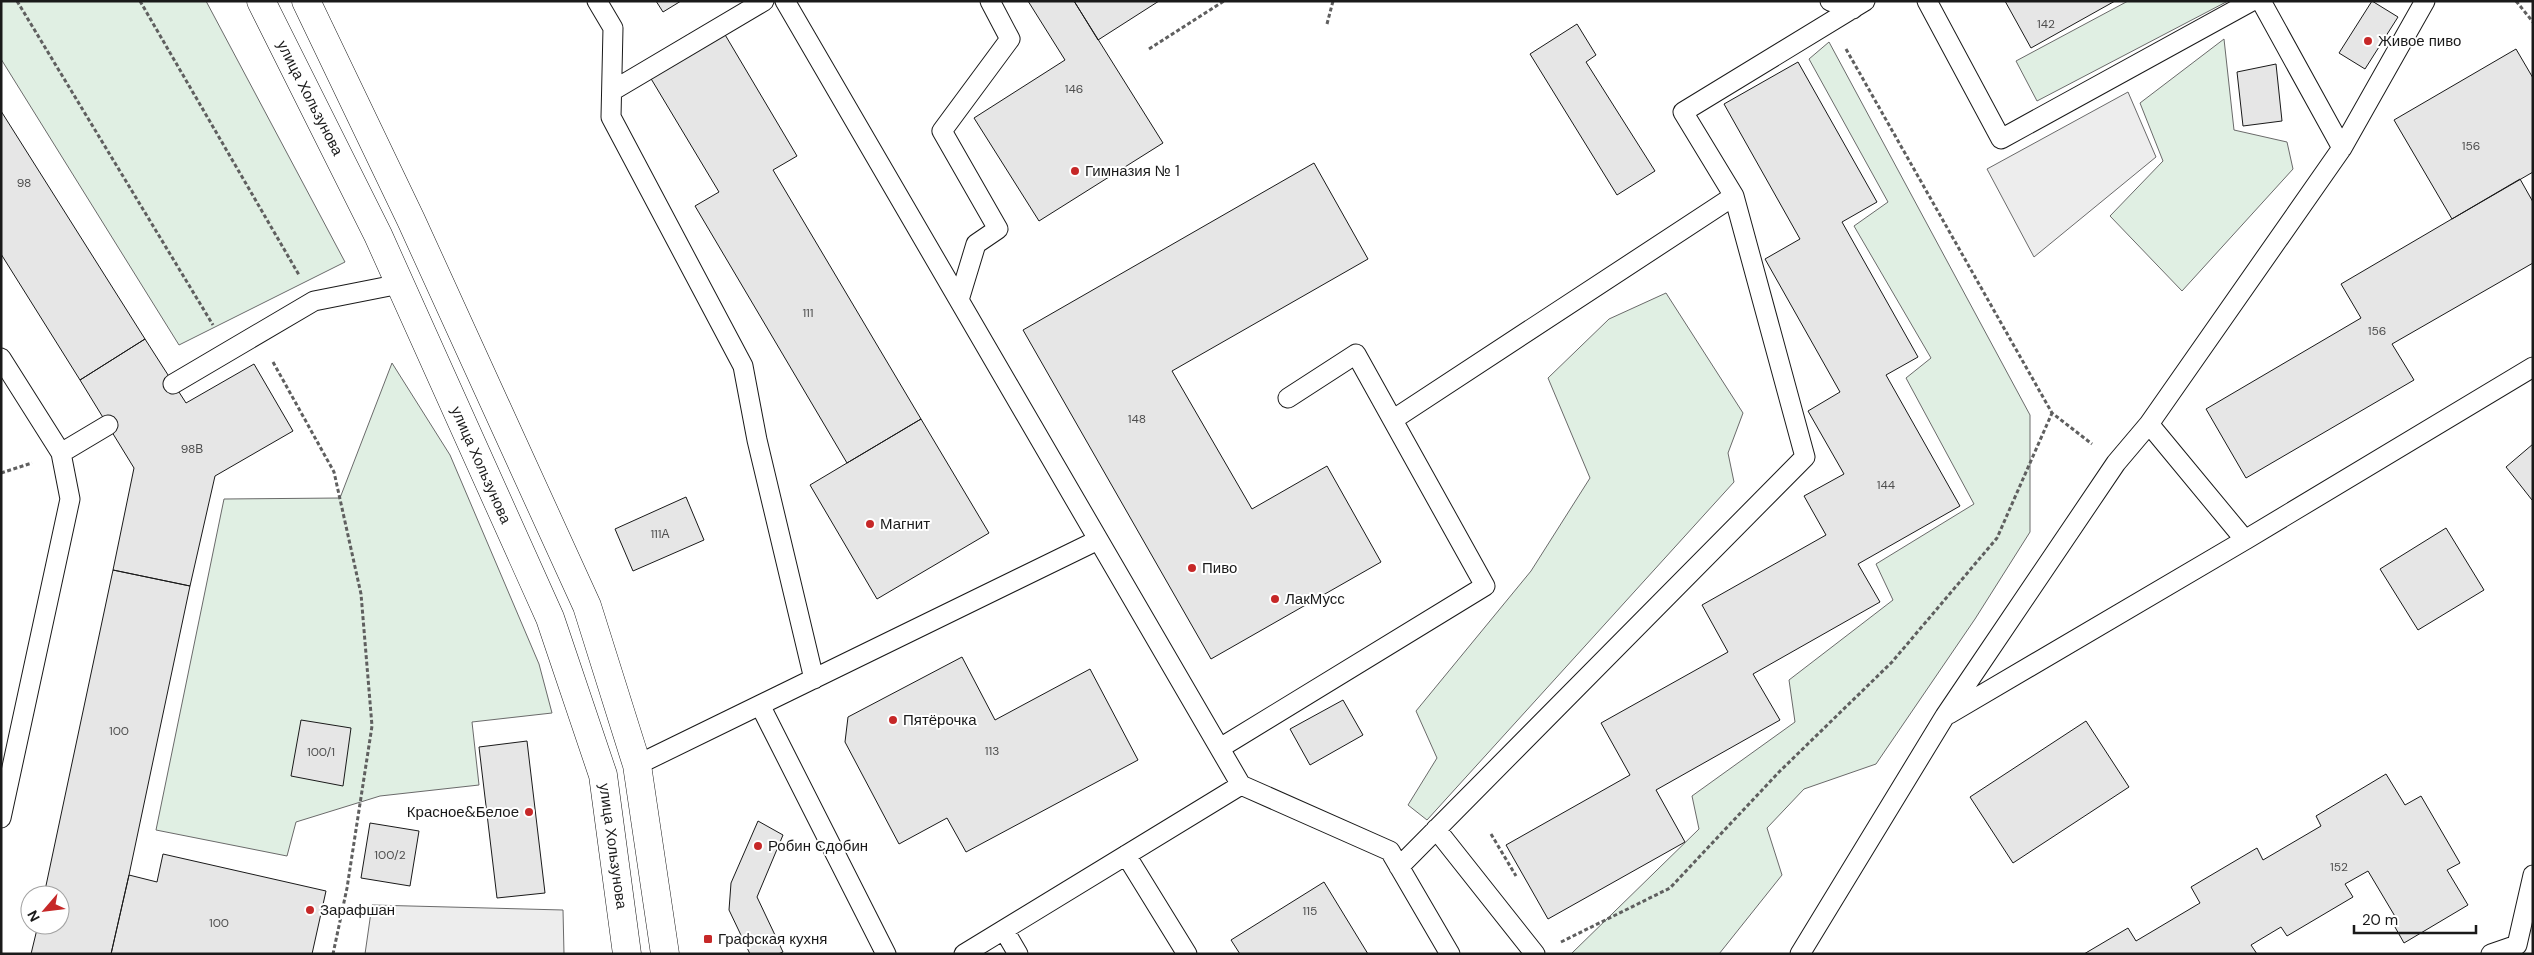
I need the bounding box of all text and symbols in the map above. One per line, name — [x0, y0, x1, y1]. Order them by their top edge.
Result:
house number: 142 — [2037, 16, 2055, 32]
place label: Живое пиво — [2378, 31, 2461, 51]
marker: Живое пиво — [2362, 35, 2374, 47]
street label: улица Хользунова — [272, 37, 348, 160]
house number: 146 — [1065, 81, 1083, 97]
house number: 156 — [2462, 138, 2480, 154]
place label: Гимназия № 1 — [1085, 161, 1180, 181]
marker: Гимназия № 1 — [1069, 165, 1081, 177]
house number: 98 — [17, 175, 31, 191]
house number: 111 — [802, 305, 814, 321]
house number: 156 — [2368, 323, 2386, 339]
street label: улица Хользунова — [446, 403, 516, 528]
house number: 148 — [1128, 411, 1146, 427]
house number: 98В — [181, 441, 203, 457]
house number: 144 — [1877, 477, 1895, 493]
place label: Магнит — [880, 514, 930, 534]
marker: Магнит — [864, 518, 876, 530]
house number: 111А — [650, 526, 670, 542]
place label: Пиво — [1202, 558, 1237, 578]
marker: Пиво — [1186, 562, 1198, 574]
place label: ЛакМусс — [1285, 589, 1345, 609]
marker: ЛакМусс — [1269, 593, 1281, 605]
place label: Пятёрочка — [903, 710, 977, 730]
marker: Пятёрочка — [887, 714, 899, 726]
house number: 100 — [109, 723, 129, 739]
house number: 113 — [985, 743, 999, 759]
house number: 100/1 — [307, 744, 335, 760]
street label: улица Хользунова — [594, 782, 632, 911]
place label: Красное&Белое — [407, 802, 519, 822]
marker: Красное&Белое — [523, 806, 535, 818]
place label: Робин Сдобин — [768, 836, 868, 856]
marker: Робин Сдобин — [752, 840, 764, 852]
house number: 100/2 — [374, 847, 406, 863]
house number: 152 — [2330, 859, 2348, 875]
north arrow — [20, 885, 70, 935]
place label: Зарафшан — [320, 900, 395, 920]
scale bar — [2354, 902, 2476, 934]
house number: 115 — [1303, 903, 1317, 919]
marker: Зарафшан — [304, 904, 316, 916]
text: N — [23, 907, 44, 925]
text: 20 m — [2362, 910, 2398, 930]
house number: 100 — [209, 915, 229, 931]
place label: Графская кухня — [718, 929, 827, 949]
marker: Графская кухня — [702, 933, 714, 945]

